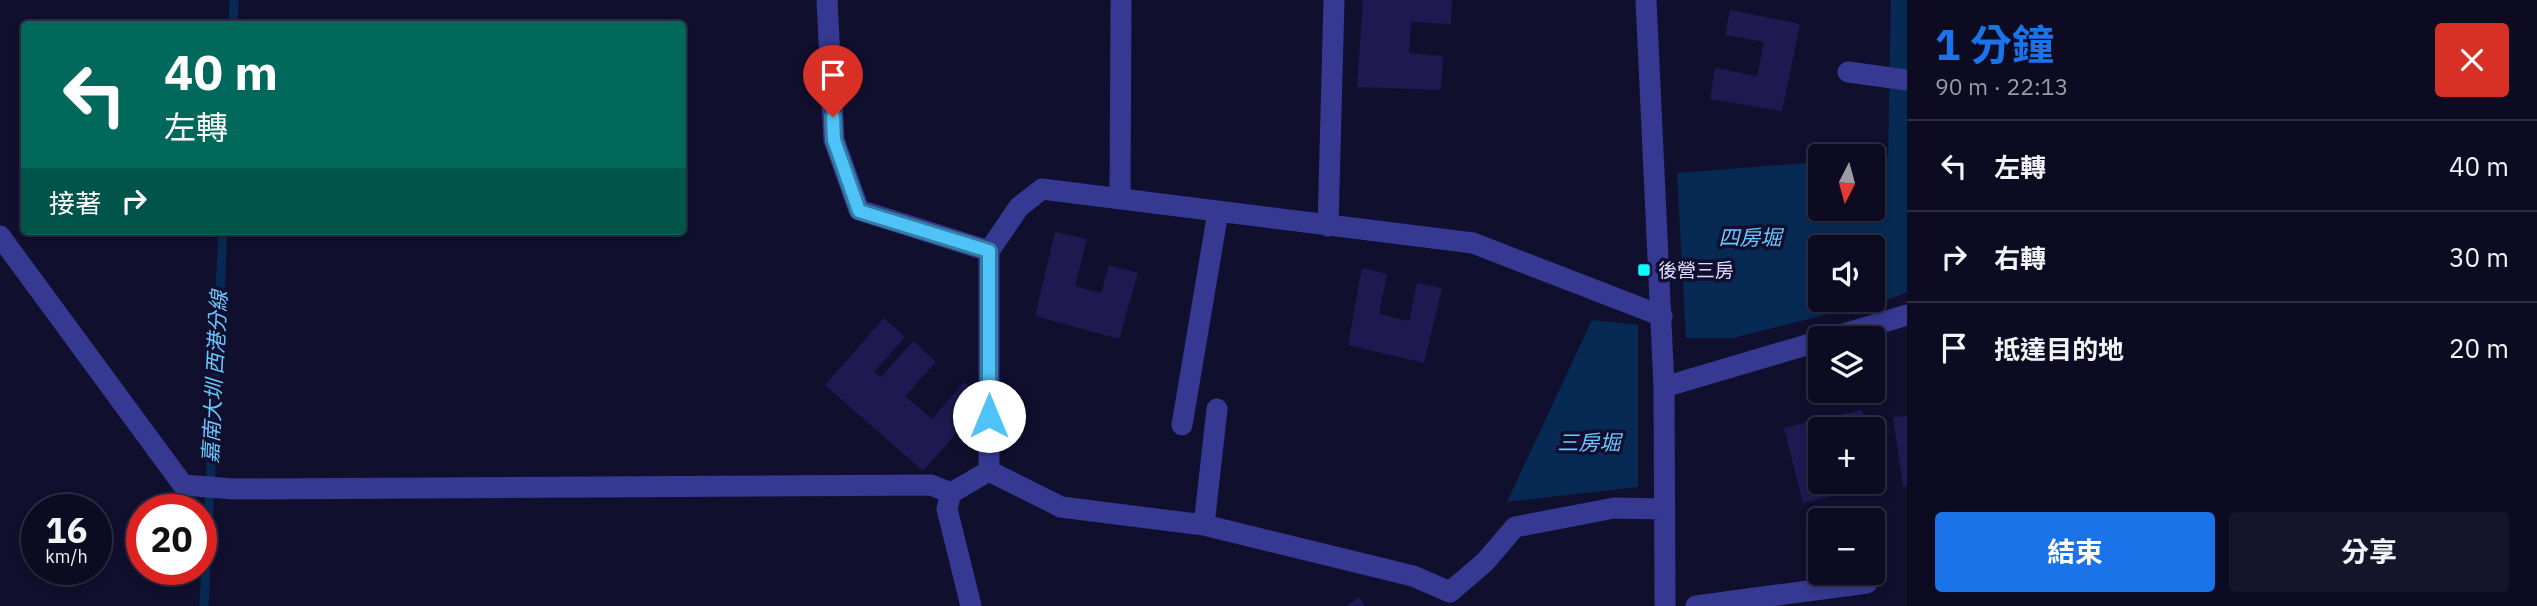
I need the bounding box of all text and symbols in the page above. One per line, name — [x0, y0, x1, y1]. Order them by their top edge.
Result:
text: 1 分鐘 — [1935, 17, 2054, 72]
button: close — [2435, 23, 2509, 97]
text: 40 m — [164, 40, 278, 103]
pin — [803, 45, 863, 117]
icon: left — [49, 49, 140, 140]
icon: arrive — [814, 56, 852, 94]
text: 90 m · 22:13 — [1935, 71, 2068, 101]
text: 左轉 — [164, 106, 228, 148]
north arrow — [1808, 144, 1885, 220]
map controls — [1808, 144, 1885, 585]
icon: left — [1935, 147, 1973, 185]
text: 40 m — [2449, 149, 2509, 183]
text: 左轉 — [1994, 150, 2046, 184]
icon: right — [115, 182, 153, 220]
text: 接著 — [49, 186, 101, 220]
water label: 四房堀 — [1719, 223, 1784, 251]
button: sound — [1808, 235, 1885, 312]
icon: right — [1935, 238, 1973, 276]
text: 30 m — [2449, 240, 2509, 274]
text: 右轉 — [1994, 241, 2046, 275]
place label: 後營三房 — [1658, 258, 1734, 282]
marker: 後營三房 — [1636, 262, 1652, 278]
water label: 嘉南大圳 西港分線 — [195, 288, 233, 464]
button: layers — [1808, 326, 1885, 403]
icon: arrive — [1935, 329, 1973, 367]
text: 20 m — [2449, 331, 2509, 365]
text: 抵達目的地 — [1994, 332, 2124, 366]
position arrow — [952, 379, 1026, 453]
button: + — [1808, 417, 1885, 494]
water label: 三房堀 — [1558, 428, 1623, 456]
speed limit sign: 20 — [126, 494, 217, 585]
text: 16 — [45, 507, 88, 553]
button: − — [1808, 508, 1885, 585]
button: 結束 — [1935, 512, 2215, 592]
button: 分享 — [2229, 512, 2509, 592]
text: km/h — [45, 545, 88, 568]

